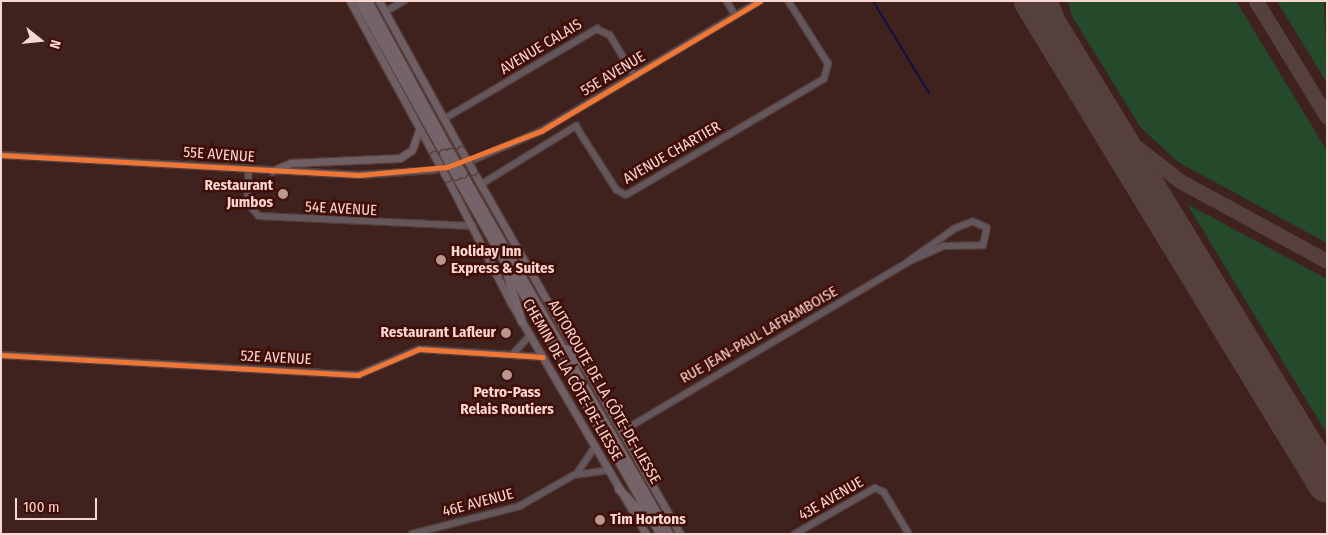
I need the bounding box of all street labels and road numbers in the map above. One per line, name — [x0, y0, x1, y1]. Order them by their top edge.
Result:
street label: AVENUE CALAIS — [497, 16, 585, 78]
street label: 55E AVENUE — [578, 48, 648, 100]
street label: AVENUE CHARTIER — [620, 118, 724, 188]
street label: 55E AVENUE — [183, 144, 255, 166]
street label: 54E AVENUE — [305, 198, 377, 220]
street label: RUE JEAN-PAUL LAFRAMBOISE — [677, 283, 841, 387]
street label: CHEMIN DE LA CÔTE-DE-LIESSE — [518, 296, 626, 464]
street label: AUTOROUTE DE LA CÔTE-DE-LIESSE — [544, 297, 664, 487]
street label: 52E AVENUE — [240, 347, 312, 369]
street label: 43E AVENUE — [795, 473, 867, 525]
street label: 46E AVENUE — [441, 485, 515, 521]

